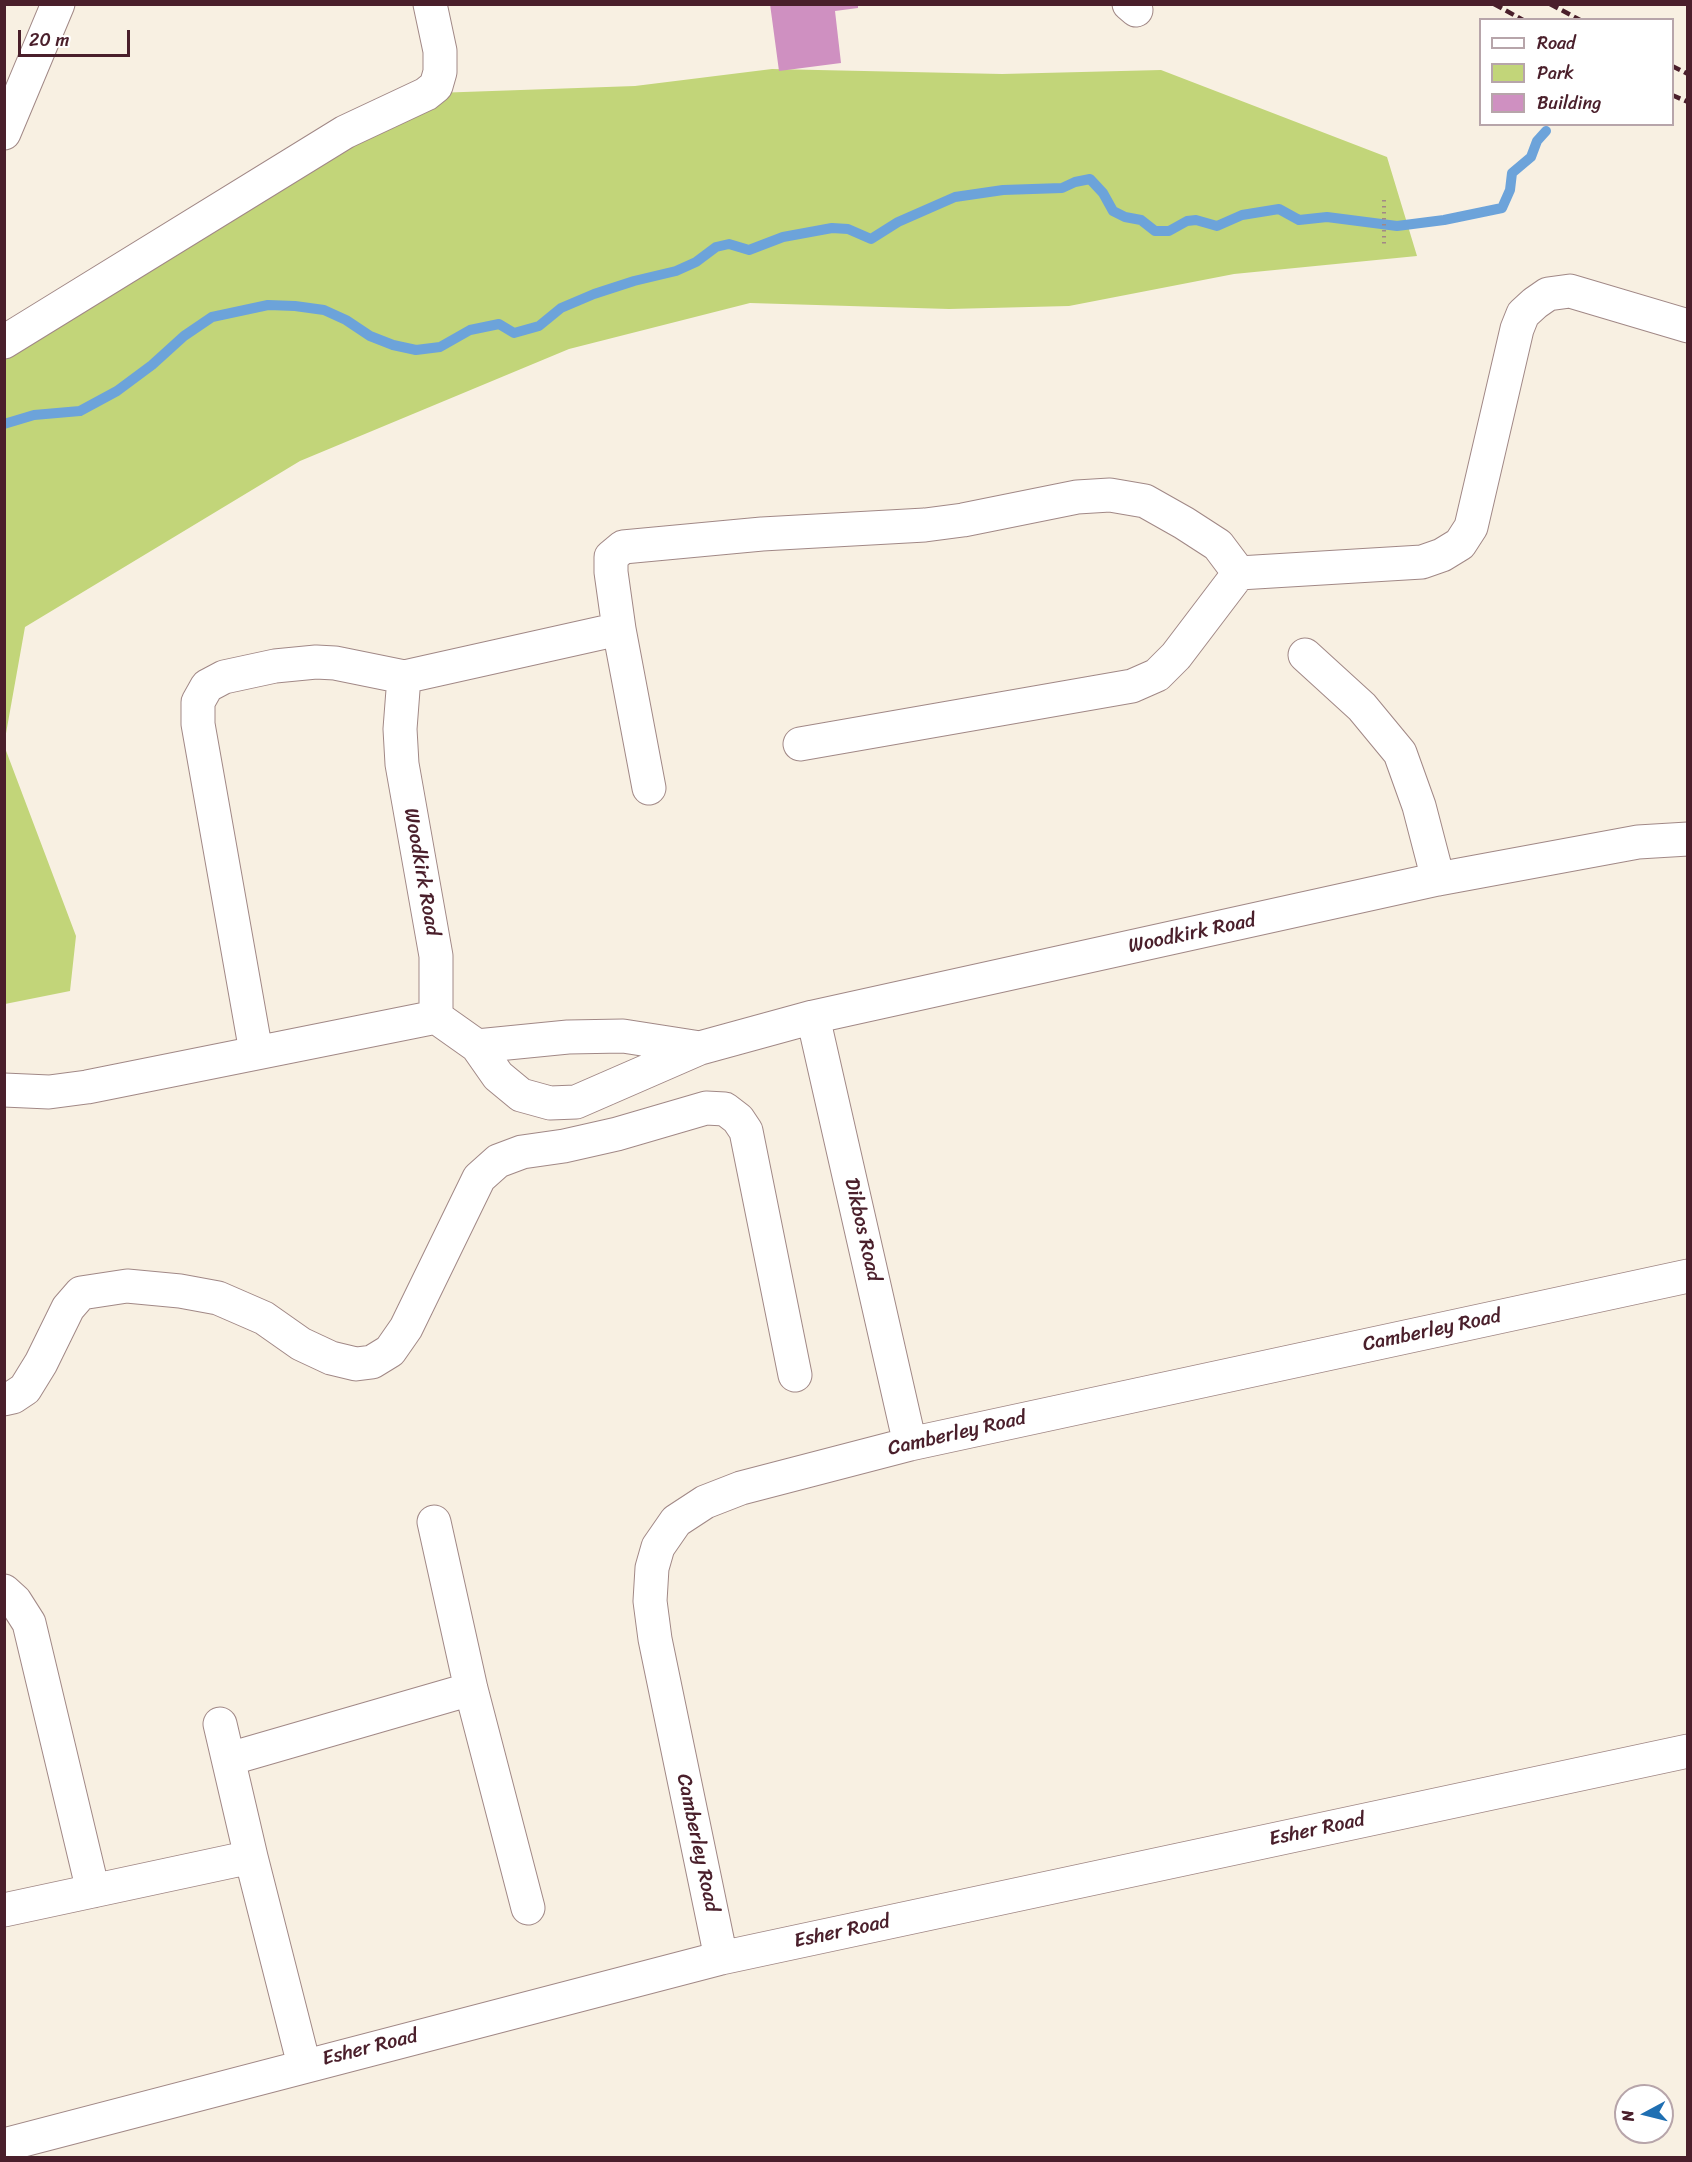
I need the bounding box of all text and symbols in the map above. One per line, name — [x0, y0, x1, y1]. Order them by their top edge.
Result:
scale bar — [21, 18, 134, 56]
legend — [1479, 18, 1674, 126]
text: 20 m — [29, 24, 69, 56]
text: Road — [1537, 27, 1576, 59]
text: Park — [1537, 57, 1574, 89]
text: Building — [1537, 87, 1601, 119]
street label: Woodkirk Road — [398, 806, 444, 938]
street label: Woodkirk Road — [1126, 909, 1258, 959]
street label: Dikbos Road — [838, 1176, 886, 1284]
street label: Camberley Road — [1361, 1305, 1503, 1357]
street label: Camberley Road — [886, 1406, 1028, 1462]
street label: Camberley Road — [671, 1772, 723, 1914]
street label: Esher Road — [1267, 1808, 1367, 1852]
street label: Esher Road — [792, 1910, 892, 1954]
street label: Esher Road — [320, 2025, 420, 2071]
north arrow — [1614, 2084, 1674, 2144]
text: N — [1613, 2109, 1643, 2123]

